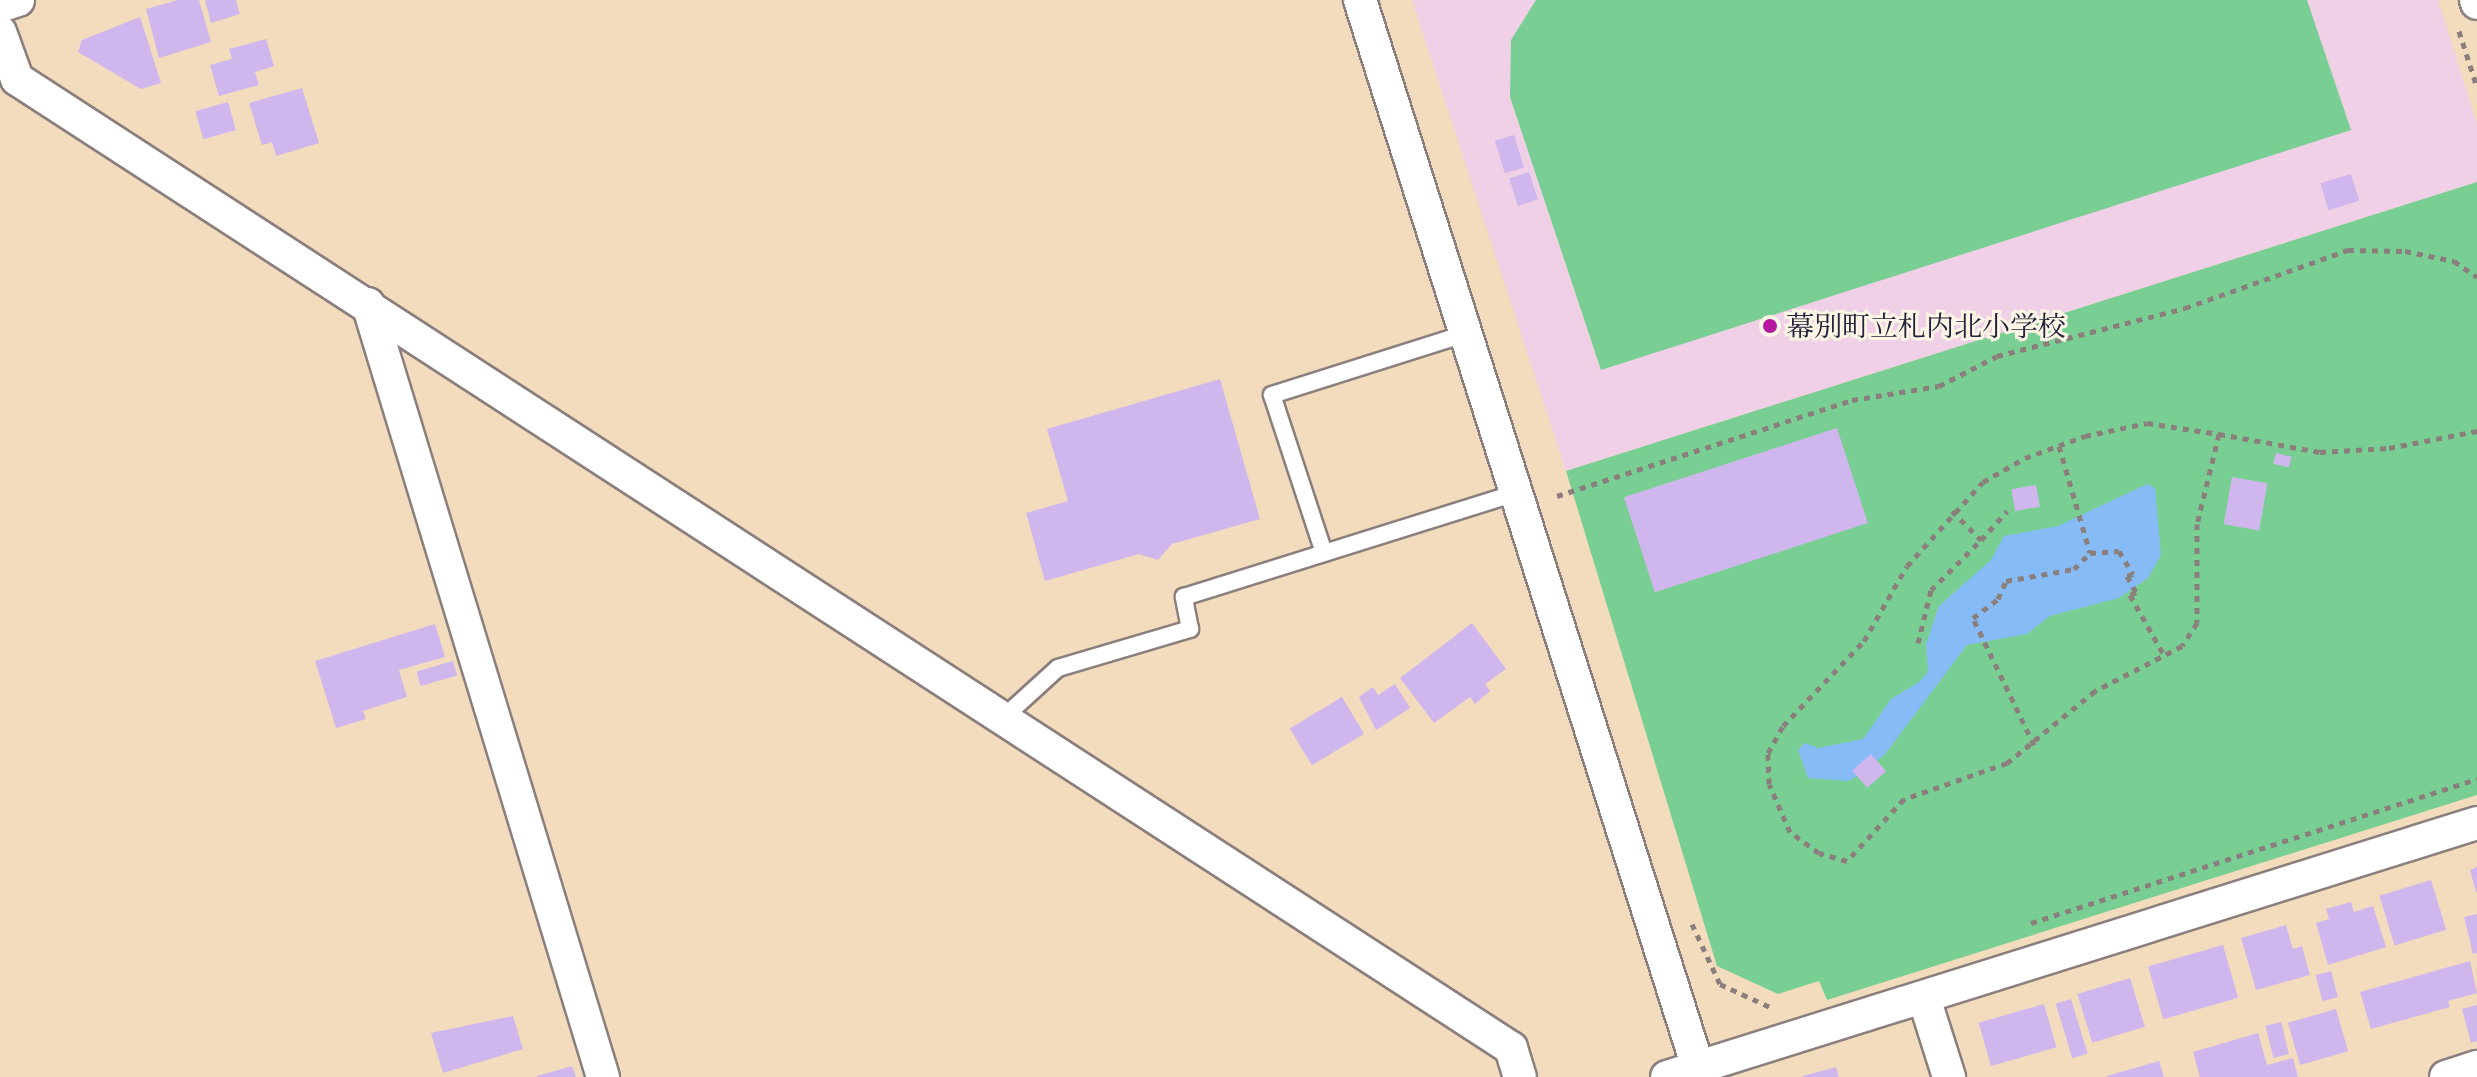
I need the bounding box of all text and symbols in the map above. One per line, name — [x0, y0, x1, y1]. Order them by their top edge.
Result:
place label: 幕別町立札内北小学校 — [1786, 309, 2066, 343]
marker: 幕別町立札内北小学校 — [1761, 317, 1779, 335]

